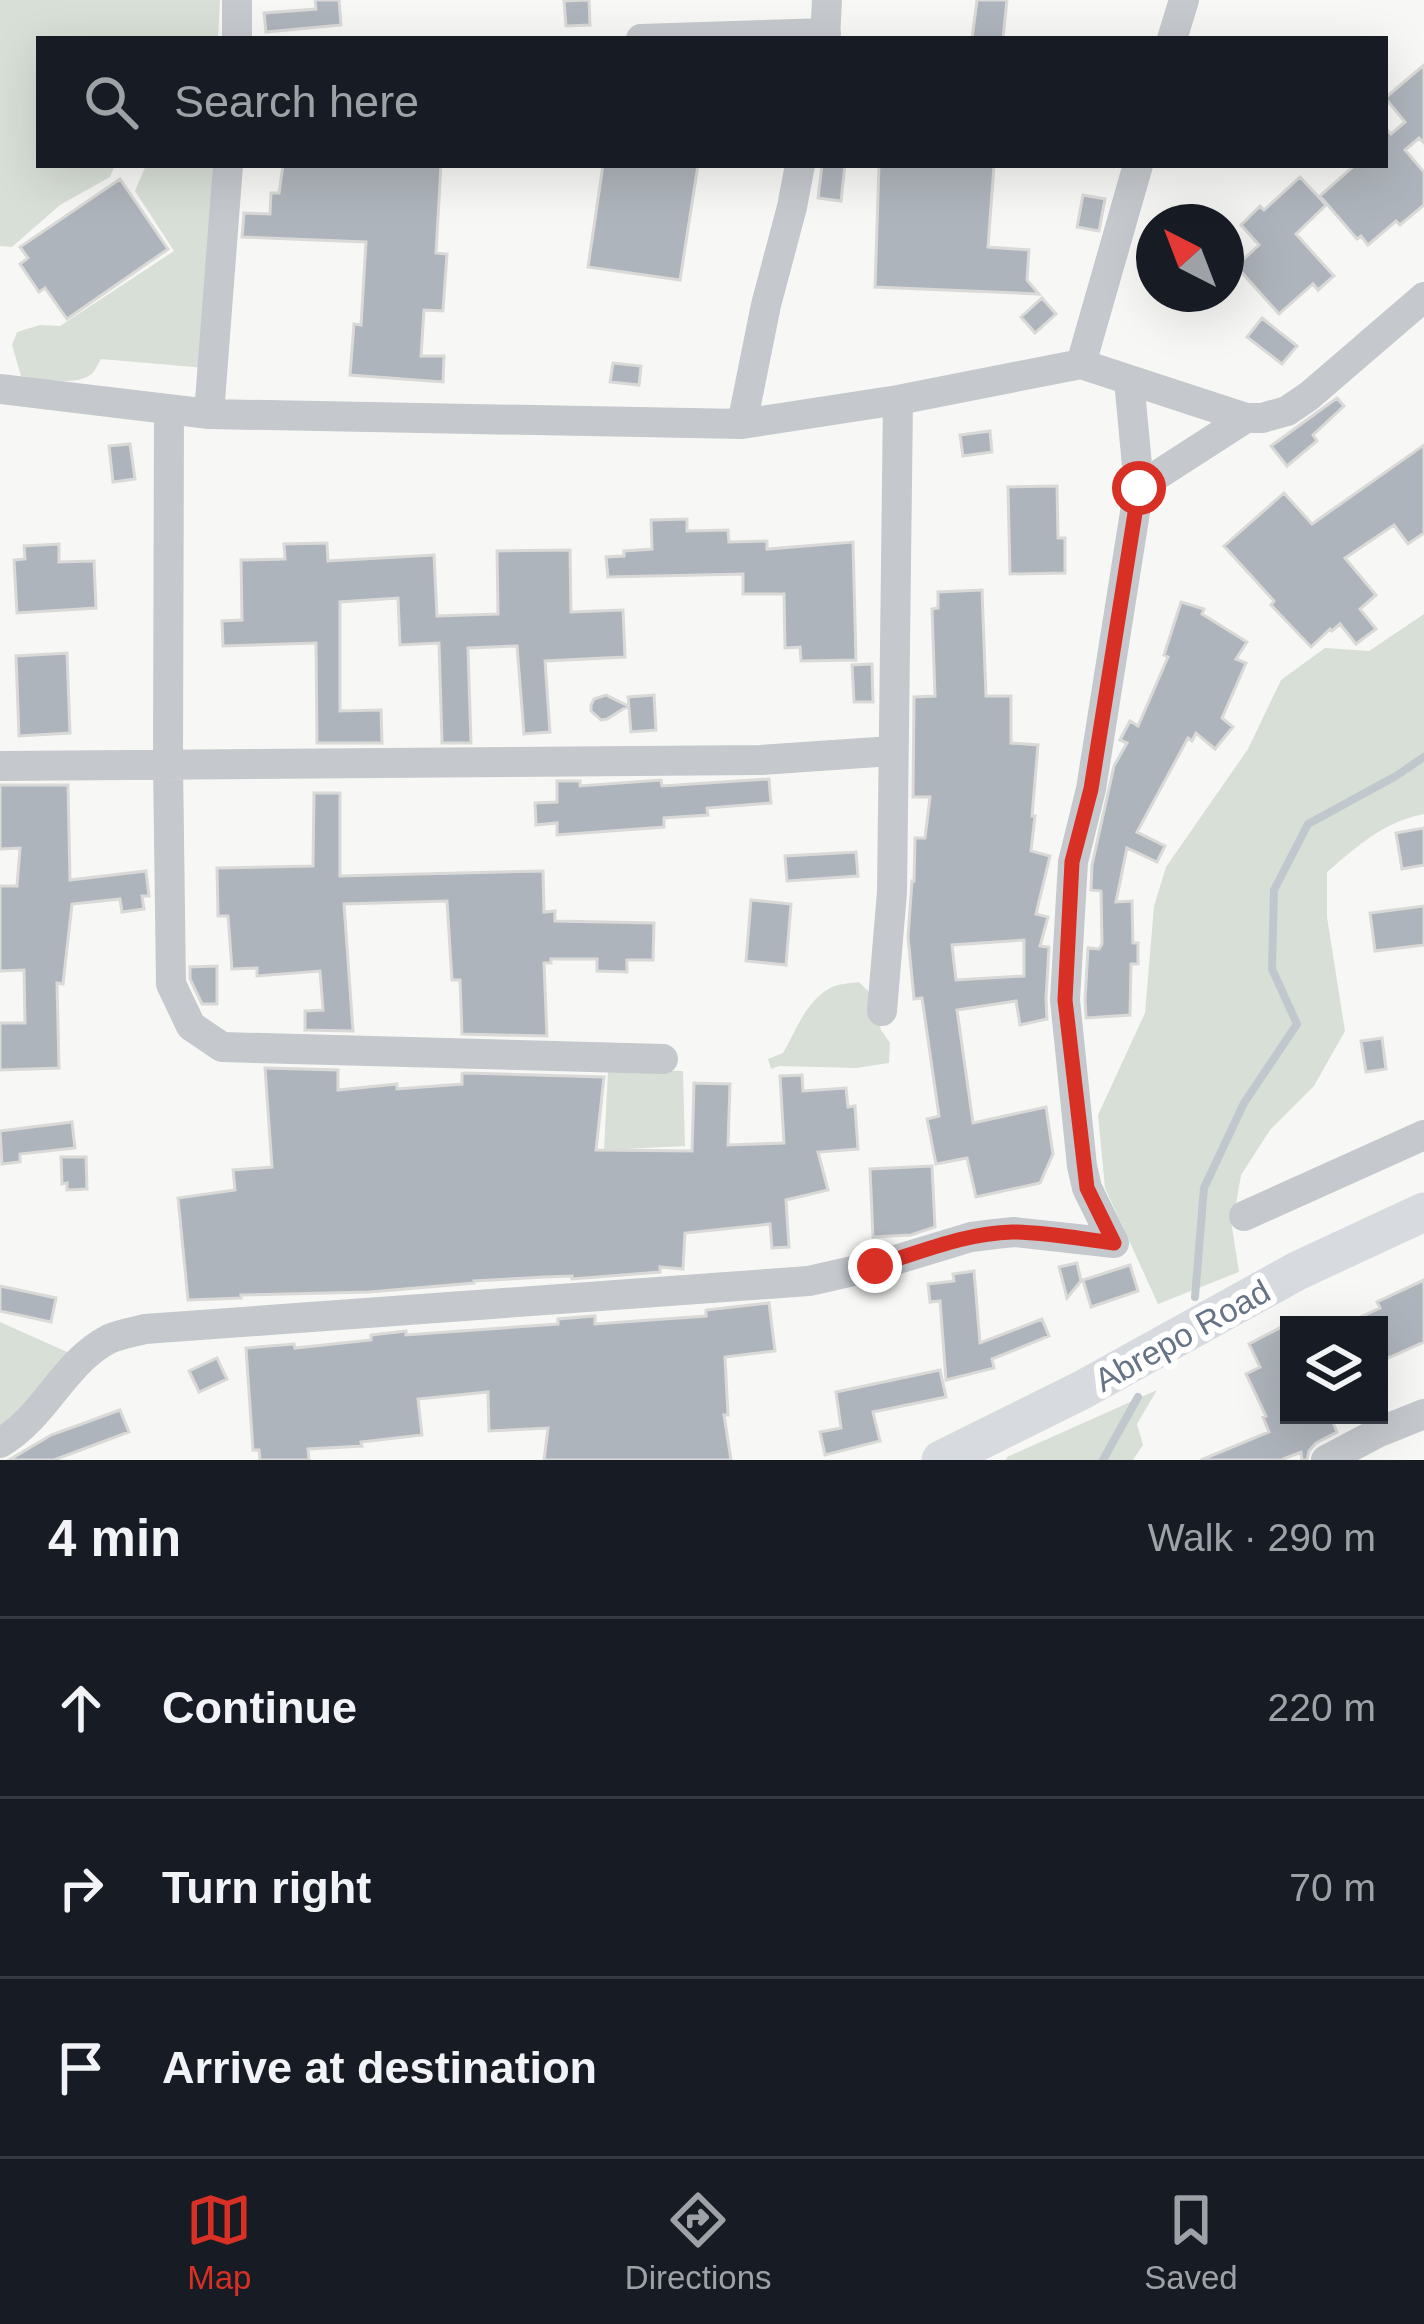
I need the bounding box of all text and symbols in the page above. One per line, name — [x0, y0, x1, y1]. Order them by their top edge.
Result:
search box — [36, 36, 1388, 168]
icon: search — [78, 69, 144, 135]
text: Search here — [174, 76, 419, 127]
north arrow — [1136, 204, 1244, 312]
route start — [1112, 461, 1166, 515]
route end — [848, 1239, 902, 1293]
street label: Abrepo Road — [1088, 1272, 1276, 1399]
map controls — [1280, 1316, 1388, 1424]
button: layers — [1280, 1316, 1388, 1424]
text: 4 min — [48, 1510, 181, 1567]
text: Walk · 290 m — [1148, 1516, 1376, 1559]
icon: ahead — [48, 1675, 114, 1741]
text: Continue — [162, 1682, 357, 1733]
text: 220 m — [1268, 1686, 1376, 1729]
icon: right — [48, 1855, 114, 1921]
text: Turn right — [162, 1862, 371, 1913]
text: 70 m — [1289, 1866, 1376, 1909]
icon: arrive — [48, 2035, 114, 2101]
text: Arrive at destination — [162, 2042, 597, 2093]
tab: Map — [186, 2187, 252, 2297]
tab: Directions — [625, 2187, 772, 2297]
tab: Saved — [1144, 2187, 1238, 2297]

